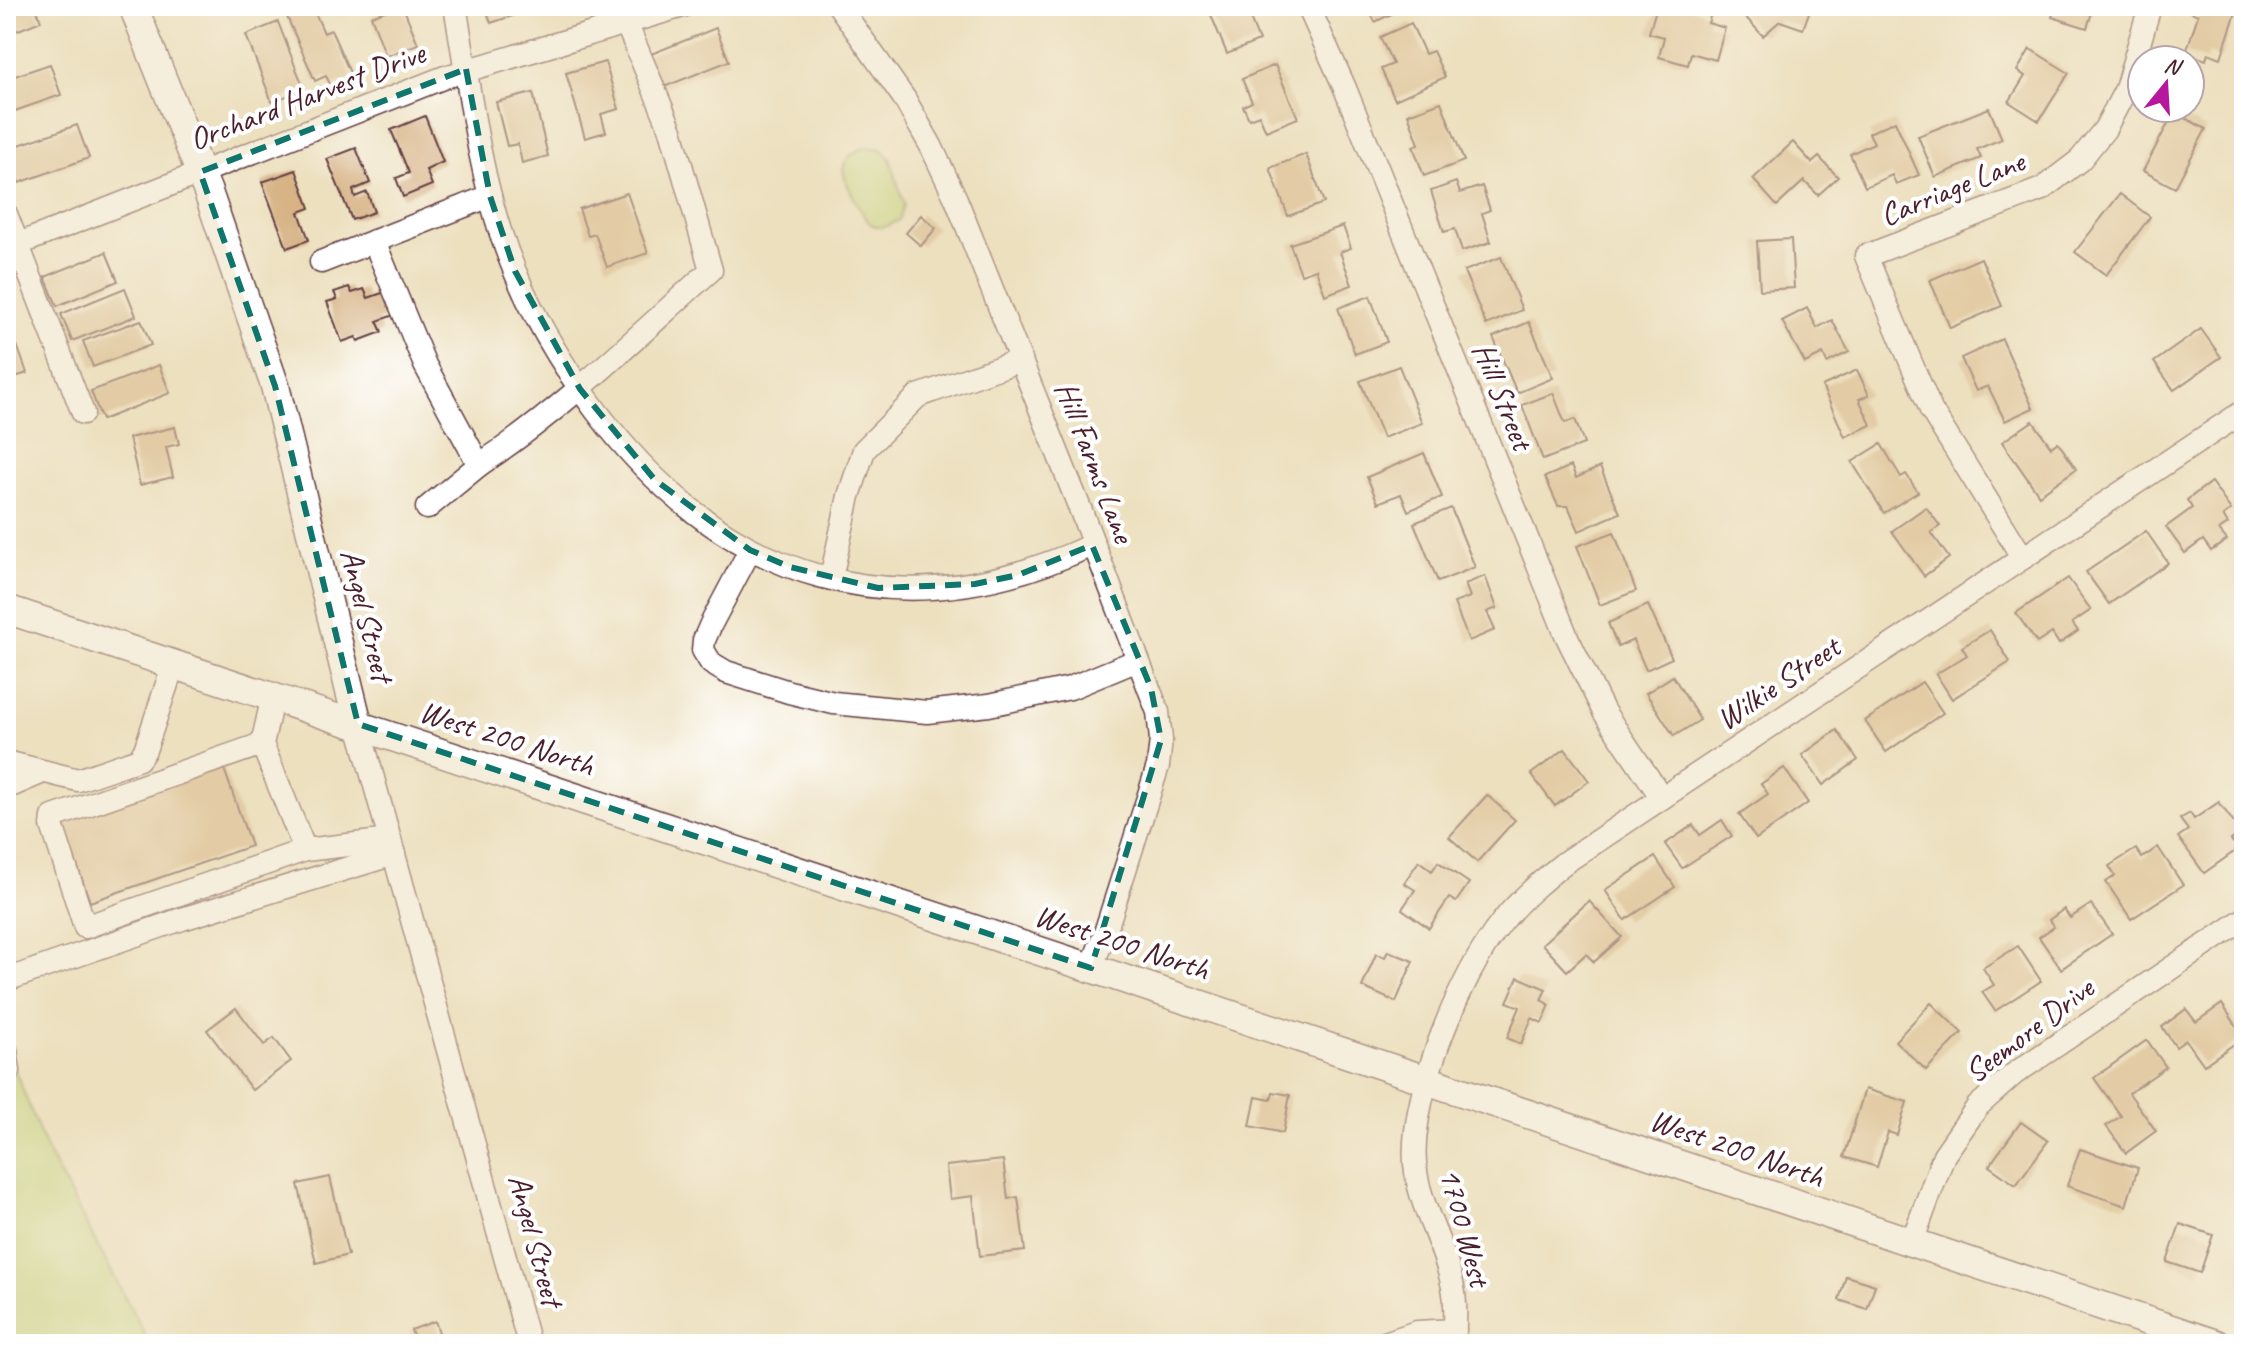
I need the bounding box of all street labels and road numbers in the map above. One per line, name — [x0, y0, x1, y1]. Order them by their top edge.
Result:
street label: Orchard Harvest Drive — [183, 31, 433, 160]
street label: Carriage Lane — [1874, 140, 2033, 235]
street label: Hill Street — [1463, 336, 1544, 459]
street label: Hill Farms Lane — [1046, 376, 1145, 551]
street label: Angel Street — [331, 545, 404, 690]
street label: Wilkie Street — [1708, 625, 1850, 739]
street label: West 200 North — [415, 691, 600, 786]
street label: West 200 North — [1030, 895, 1215, 990]
street label: Seemore Drive — [1956, 966, 2104, 1092]
street label: West 200 North — [1645, 1099, 1830, 1197]
street label: 1700 West — [1430, 1163, 1501, 1294]
street label: Angel Street — [499, 1170, 574, 1315]

